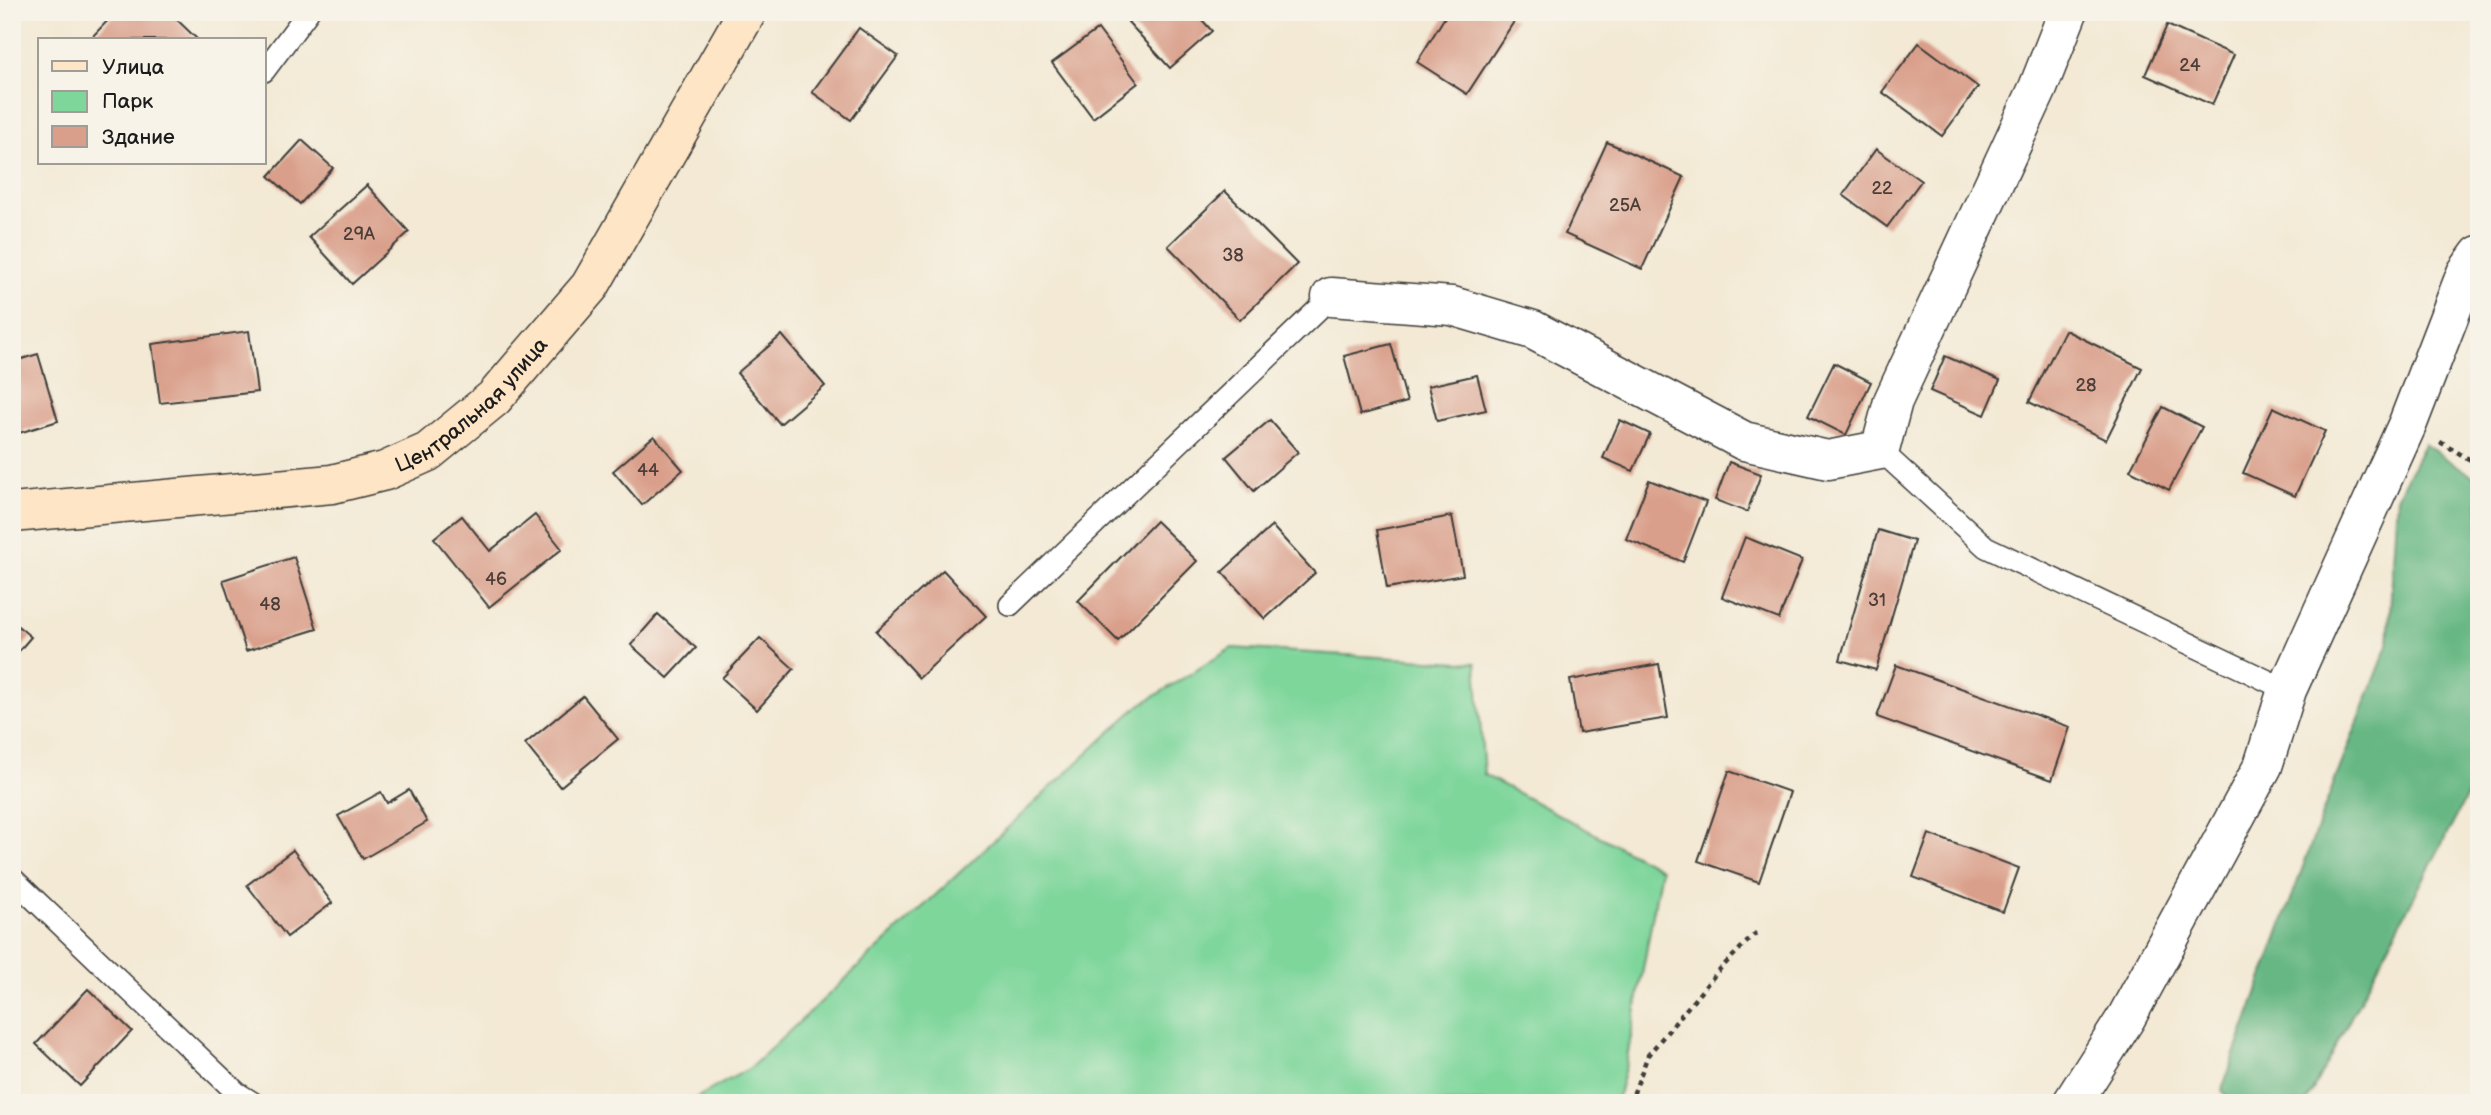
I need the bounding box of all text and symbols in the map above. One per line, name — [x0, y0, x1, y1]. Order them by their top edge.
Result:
legend — [38, 38, 266, 164]
text: Улица — [102, 55, 165, 80]
house number: 24 — [2179, 55, 2201, 76]
text: Парк — [102, 89, 153, 114]
text: Здание — [102, 125, 175, 150]
house number: 22 — [1871, 178, 1893, 199]
house number: 25А — [1609, 195, 1641, 216]
house number: 29А — [343, 224, 375, 245]
house number: 38 — [1222, 245, 1244, 266]
street label: Центральная улица — [391, 332, 554, 478]
house number: 28 — [2075, 375, 2097, 396]
house number: 44 — [637, 460, 659, 481]
house number: 46 — [485, 569, 507, 590]
house number: 31 — [1868, 590, 1886, 611]
house number: 48 — [259, 594, 281, 615]

